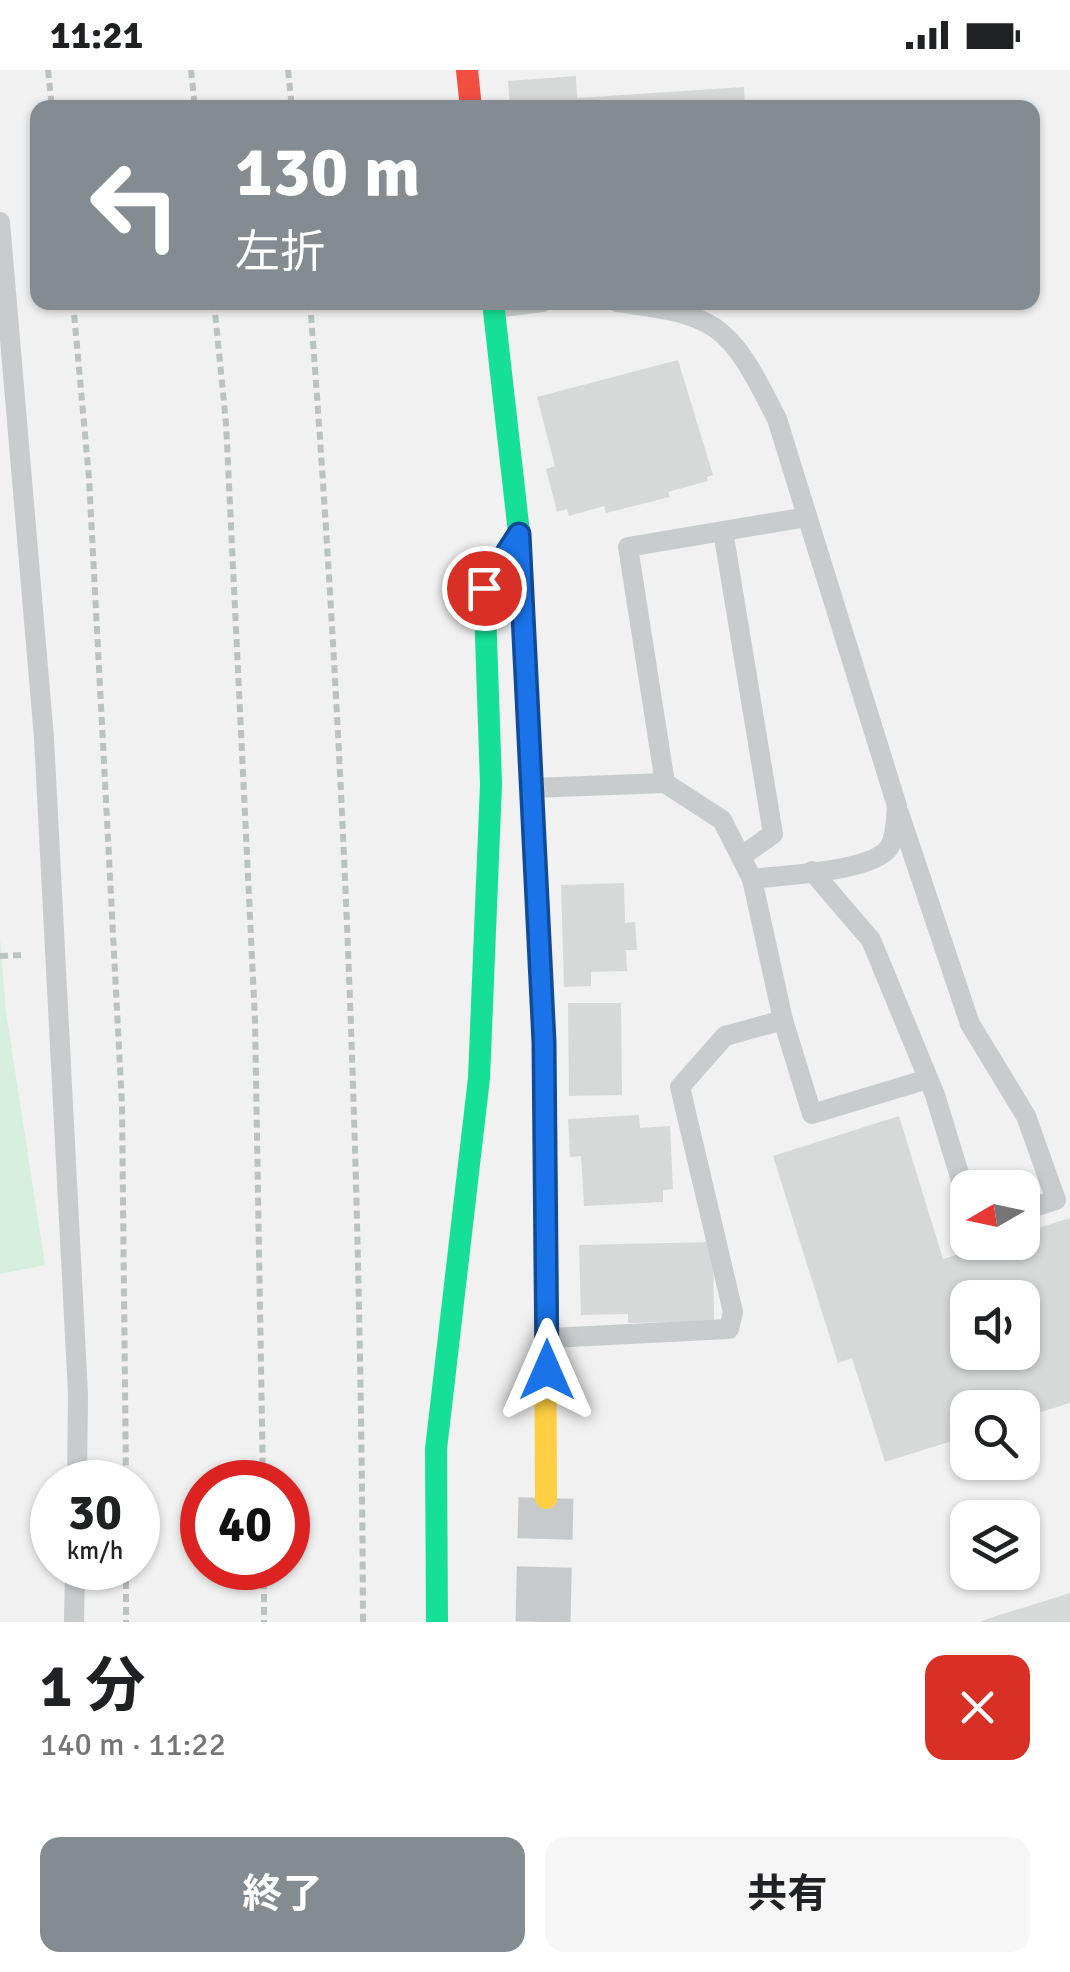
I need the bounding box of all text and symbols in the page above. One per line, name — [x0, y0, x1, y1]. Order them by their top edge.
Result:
text: 11:21 — [50, 12, 143, 59]
text: 130 m — [235, 129, 420, 215]
icon: left — [70, 140, 200, 270]
text: 左折 — [235, 225, 325, 280]
pin — [442, 546, 527, 631]
icon: arrive — [457, 561, 512, 616]
north arrow — [950, 1170, 1040, 1260]
map controls — [950, 1170, 1040, 1590]
button: sound — [950, 1280, 1040, 1370]
position arrow — [495, 1318, 599, 1422]
button: search — [950, 1390, 1040, 1480]
speed limit sign: 40 — [180, 1460, 310, 1590]
text: 30 — [68, 1482, 122, 1544]
button: layers — [950, 1500, 1040, 1590]
text: km/h — [67, 1535, 123, 1566]
text: 1 分 — [40, 1650, 146, 1724]
button: close — [925, 1655, 1030, 1760]
text: 140 m · 11:22 — [40, 1725, 226, 1764]
button: 終了 — [40, 1837, 525, 1952]
button: 共有 — [545, 1837, 1030, 1952]

